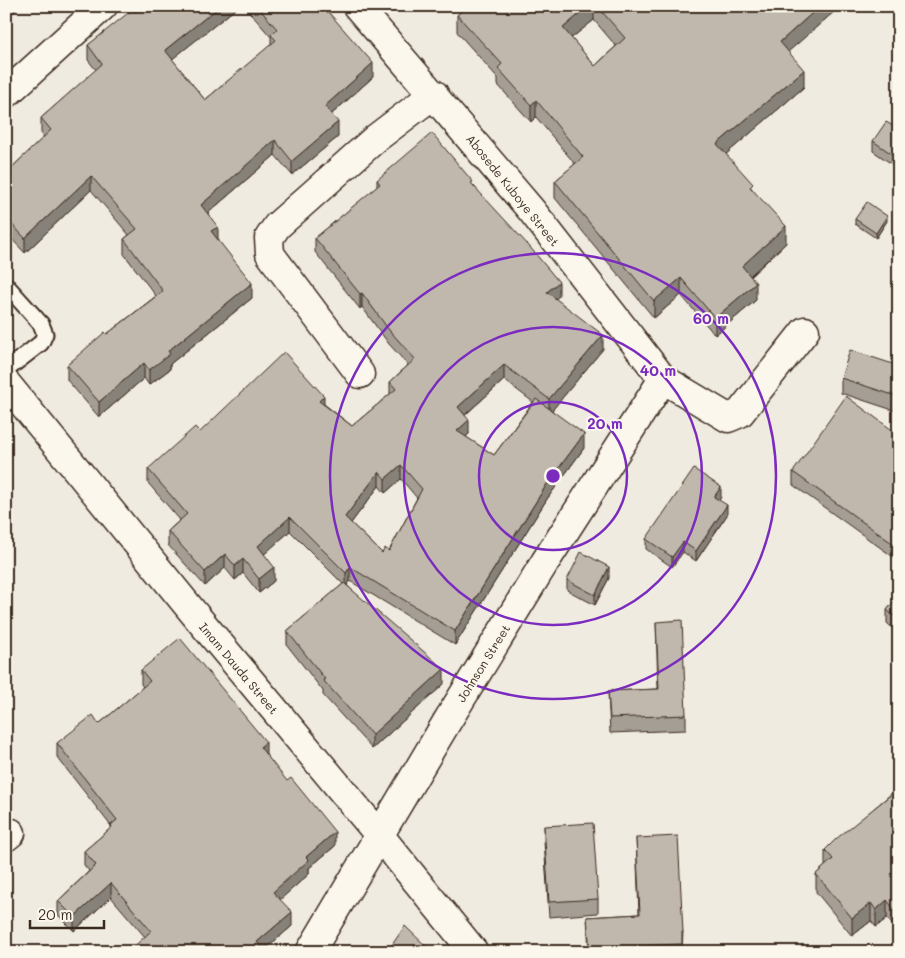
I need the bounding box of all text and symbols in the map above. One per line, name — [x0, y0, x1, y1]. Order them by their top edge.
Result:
street label: Abosede Kuboye Street — [463, 131, 563, 249]
text: 60 m — [693, 308, 729, 328]
text: 40 m — [640, 360, 676, 380]
text: 20 m — [587, 413, 623, 433]
centre of rings — [544, 467, 562, 485]
street label: Imam Dauda Street — [196, 619, 282, 717]
street label: Johnson Street — [453, 621, 513, 705]
scale bar — [30, 898, 104, 930]
text: 20 m — [38, 904, 72, 924]

